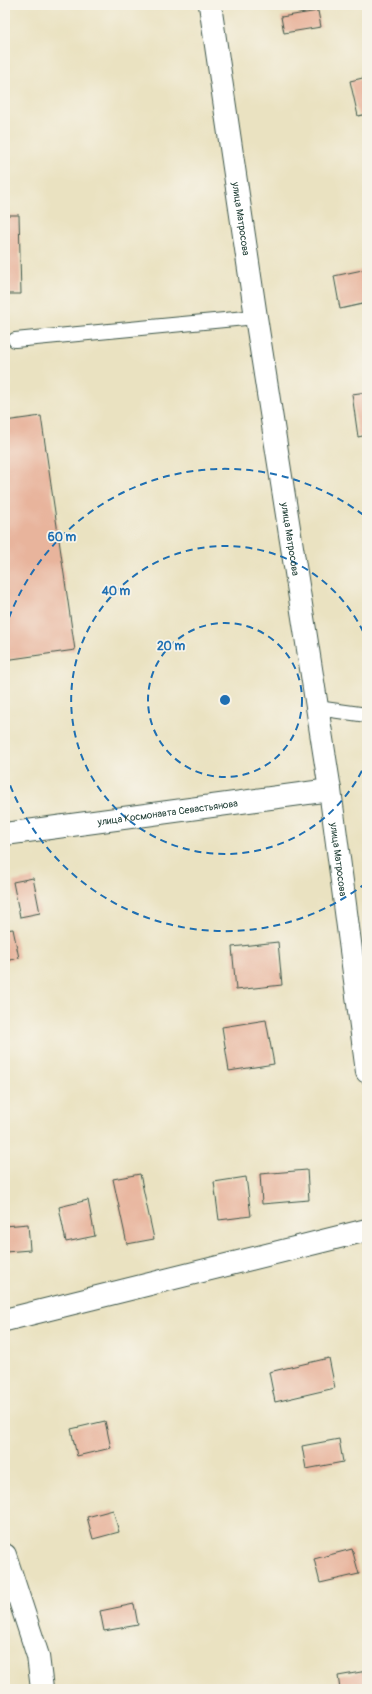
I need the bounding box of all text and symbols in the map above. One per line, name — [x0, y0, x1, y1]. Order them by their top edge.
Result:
street label: улица Матросова — [229, 180, 252, 257]
street label: улица Матросова — [278, 501, 301, 577]
text: 60 m — [48, 530, 77, 545]
text: 40 m — [101, 584, 131, 599]
text: 20 m — [157, 639, 185, 654]
centre of rings — [218, 693, 232, 707]
street label: улица Космонавта Севастьянова — [96, 797, 239, 829]
street label: улица Матросова — [327, 821, 349, 897]

